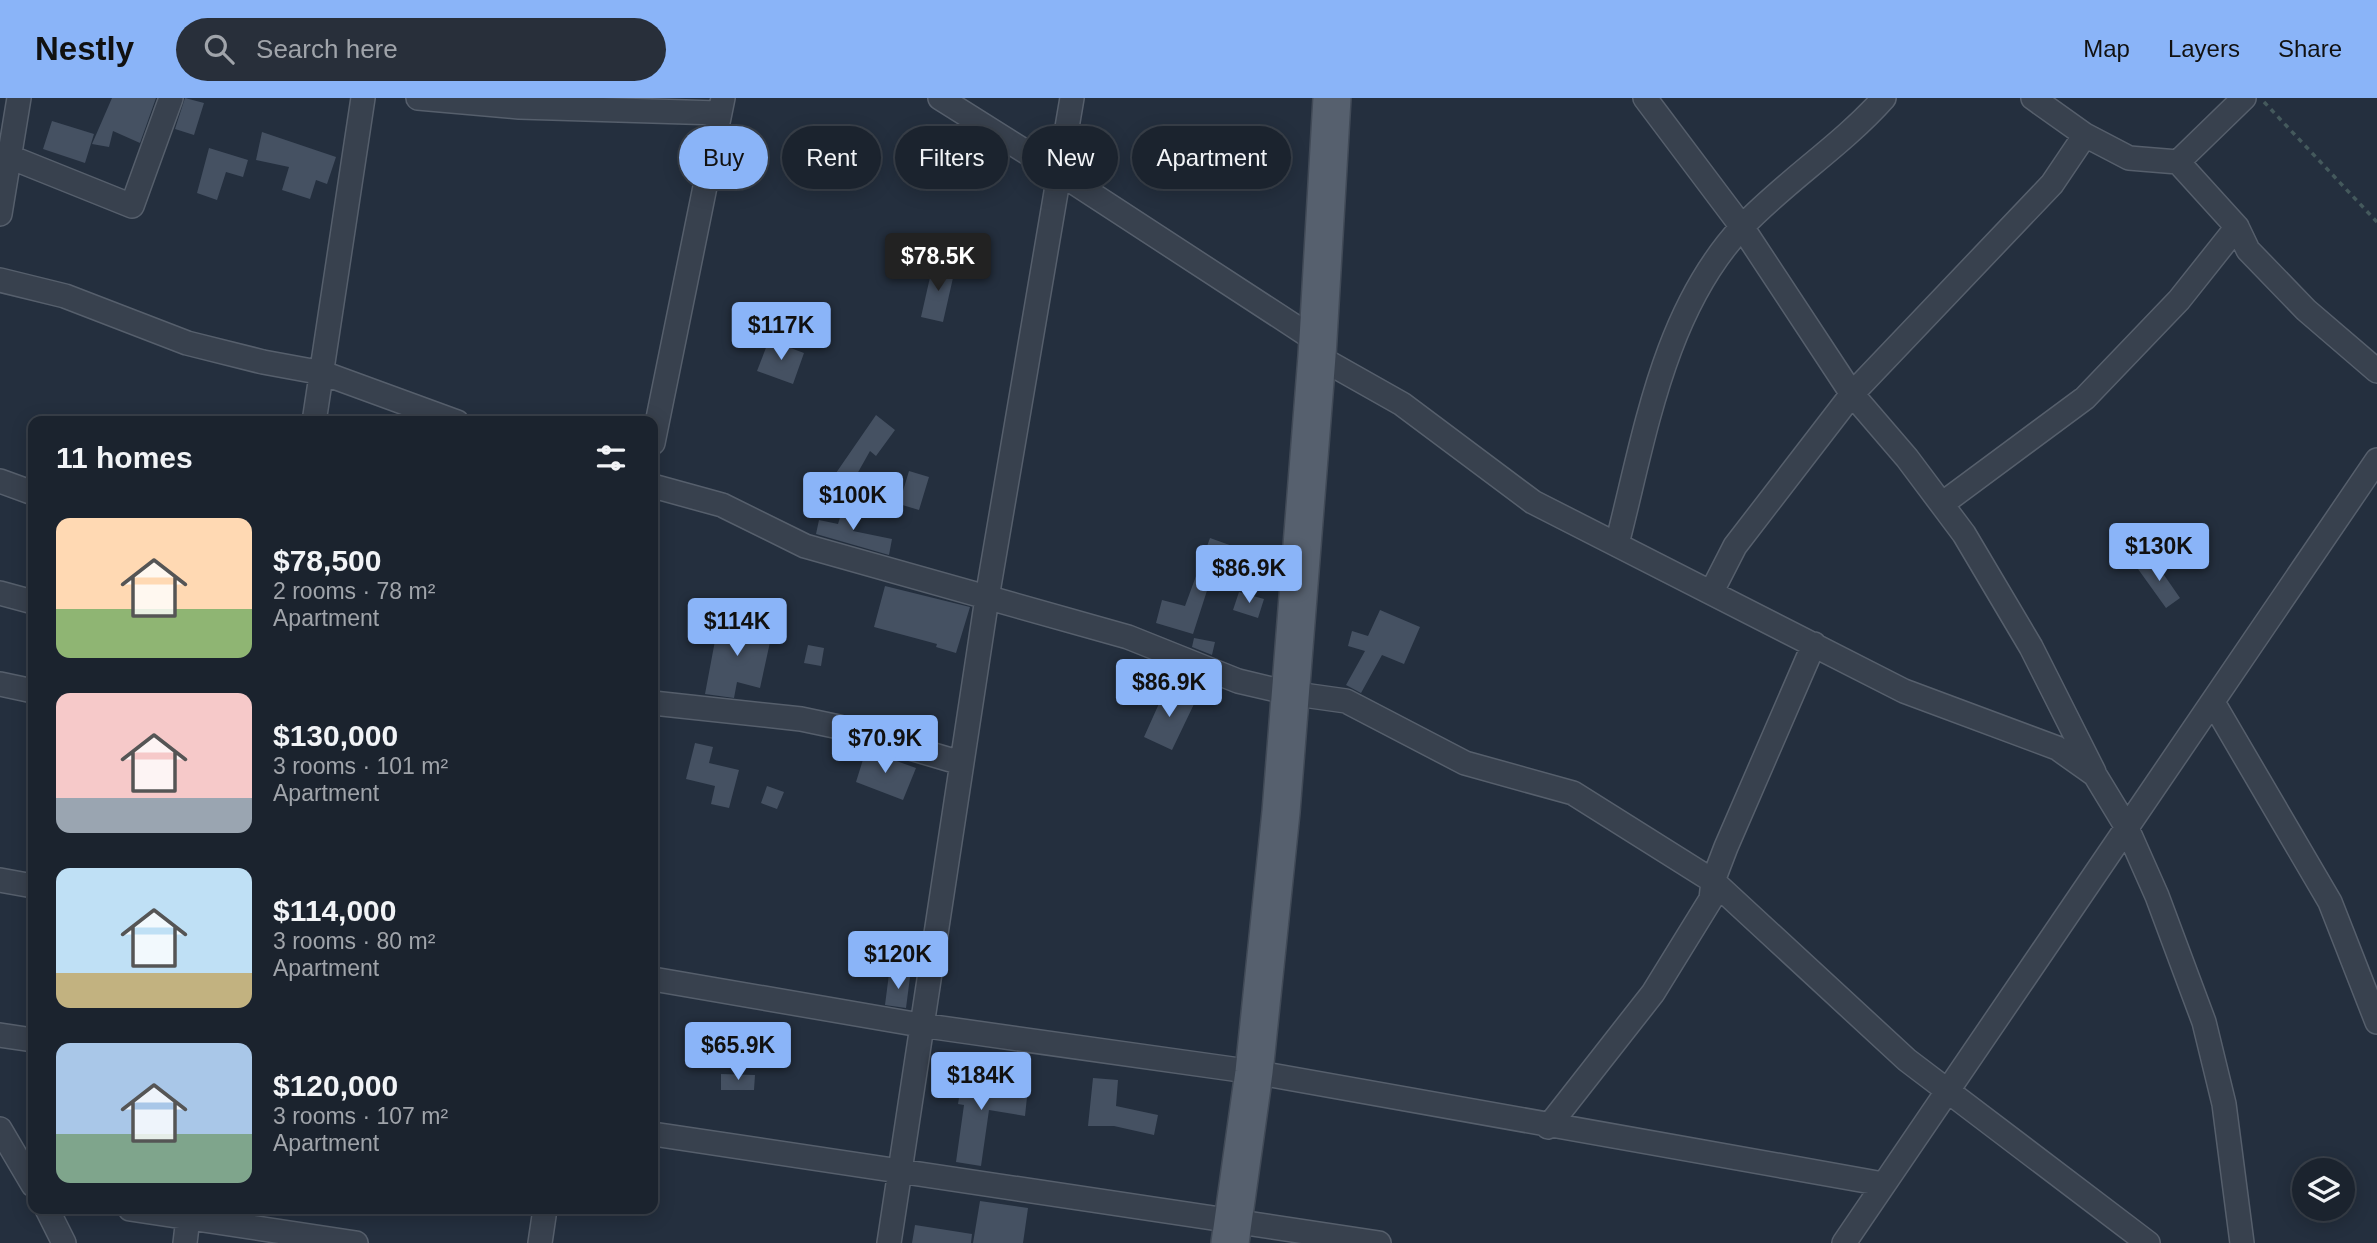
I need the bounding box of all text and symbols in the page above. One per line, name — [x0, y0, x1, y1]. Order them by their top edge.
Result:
search box — [176, 18, 666, 81]
text: Nestly — [35, 30, 134, 67]
icon: search — [200, 30, 238, 68]
text: Search here — [256, 34, 398, 64]
text: Map — [2083, 35, 2130, 62]
text: Layers — [2168, 35, 2240, 62]
text: Share — [2278, 35, 2342, 62]
chip: Buy — [679, 126, 768, 189]
chip: Rent — [782, 126, 881, 189]
chip: Filters — [895, 126, 1008, 189]
chip: New — [1022, 126, 1118, 189]
chip: Apartment — [1132, 126, 1291, 189]
pin: $78.5K — [881, 234, 995, 293]
text: $78.5K — [901, 243, 975, 269]
pin: $117K — [732, 302, 830, 362]
text: $117K — [748, 312, 814, 338]
icon: filters — [592, 439, 630, 477]
text: 11 homes — [56, 441, 193, 474]
pin: $100K — [804, 472, 902, 532]
text: $100K — [819, 482, 887, 508]
pin: $130K — [2110, 524, 2208, 583]
text: $130K — [2125, 533, 2193, 559]
text: $78,500 — [273, 544, 381, 577]
icon: home — [112, 546, 196, 630]
pin: $86.9K — [1192, 546, 1306, 605]
text: $86.9K — [1212, 555, 1286, 581]
text: 2 rooms · 78 m² — [273, 578, 435, 604]
pin: $114K — [688, 598, 786, 658]
text: Apartment — [273, 605, 379, 631]
text: $114K — [704, 608, 770, 634]
pin: $86.9K — [1112, 660, 1226, 719]
text: $86.9K — [1132, 669, 1206, 695]
pin: $70.9K — [828, 716, 942, 775]
text: $130,000 — [273, 719, 398, 752]
icon: home — [112, 721, 196, 805]
text: $70.9K — [848, 725, 922, 751]
text: 3 rooms · 101 m² — [273, 753, 448, 779]
text: Apartment — [273, 780, 379, 806]
text: $114,000 — [273, 894, 396, 927]
icon: home — [112, 896, 196, 980]
text: 3 rooms · 80 m² — [273, 928, 435, 954]
pin: $120K — [849, 932, 947, 991]
text: $120K — [864, 941, 932, 967]
text: Apartment — [273, 955, 379, 981]
pin: $65.9K — [681, 1023, 795, 1082]
text: $65.9K — [701, 1032, 775, 1058]
pin: $184K — [932, 1052, 1030, 1112]
text: $184K — [947, 1062, 1015, 1088]
text: $120,000 — [273, 1069, 398, 1102]
icon: home — [112, 1071, 196, 1155]
text: 3 rooms · 107 m² — [273, 1103, 448, 1129]
text: Apartment — [273, 1130, 379, 1156]
map controls — [2292, 1158, 2355, 1221]
button: layers — [2292, 1158, 2355, 1221]

